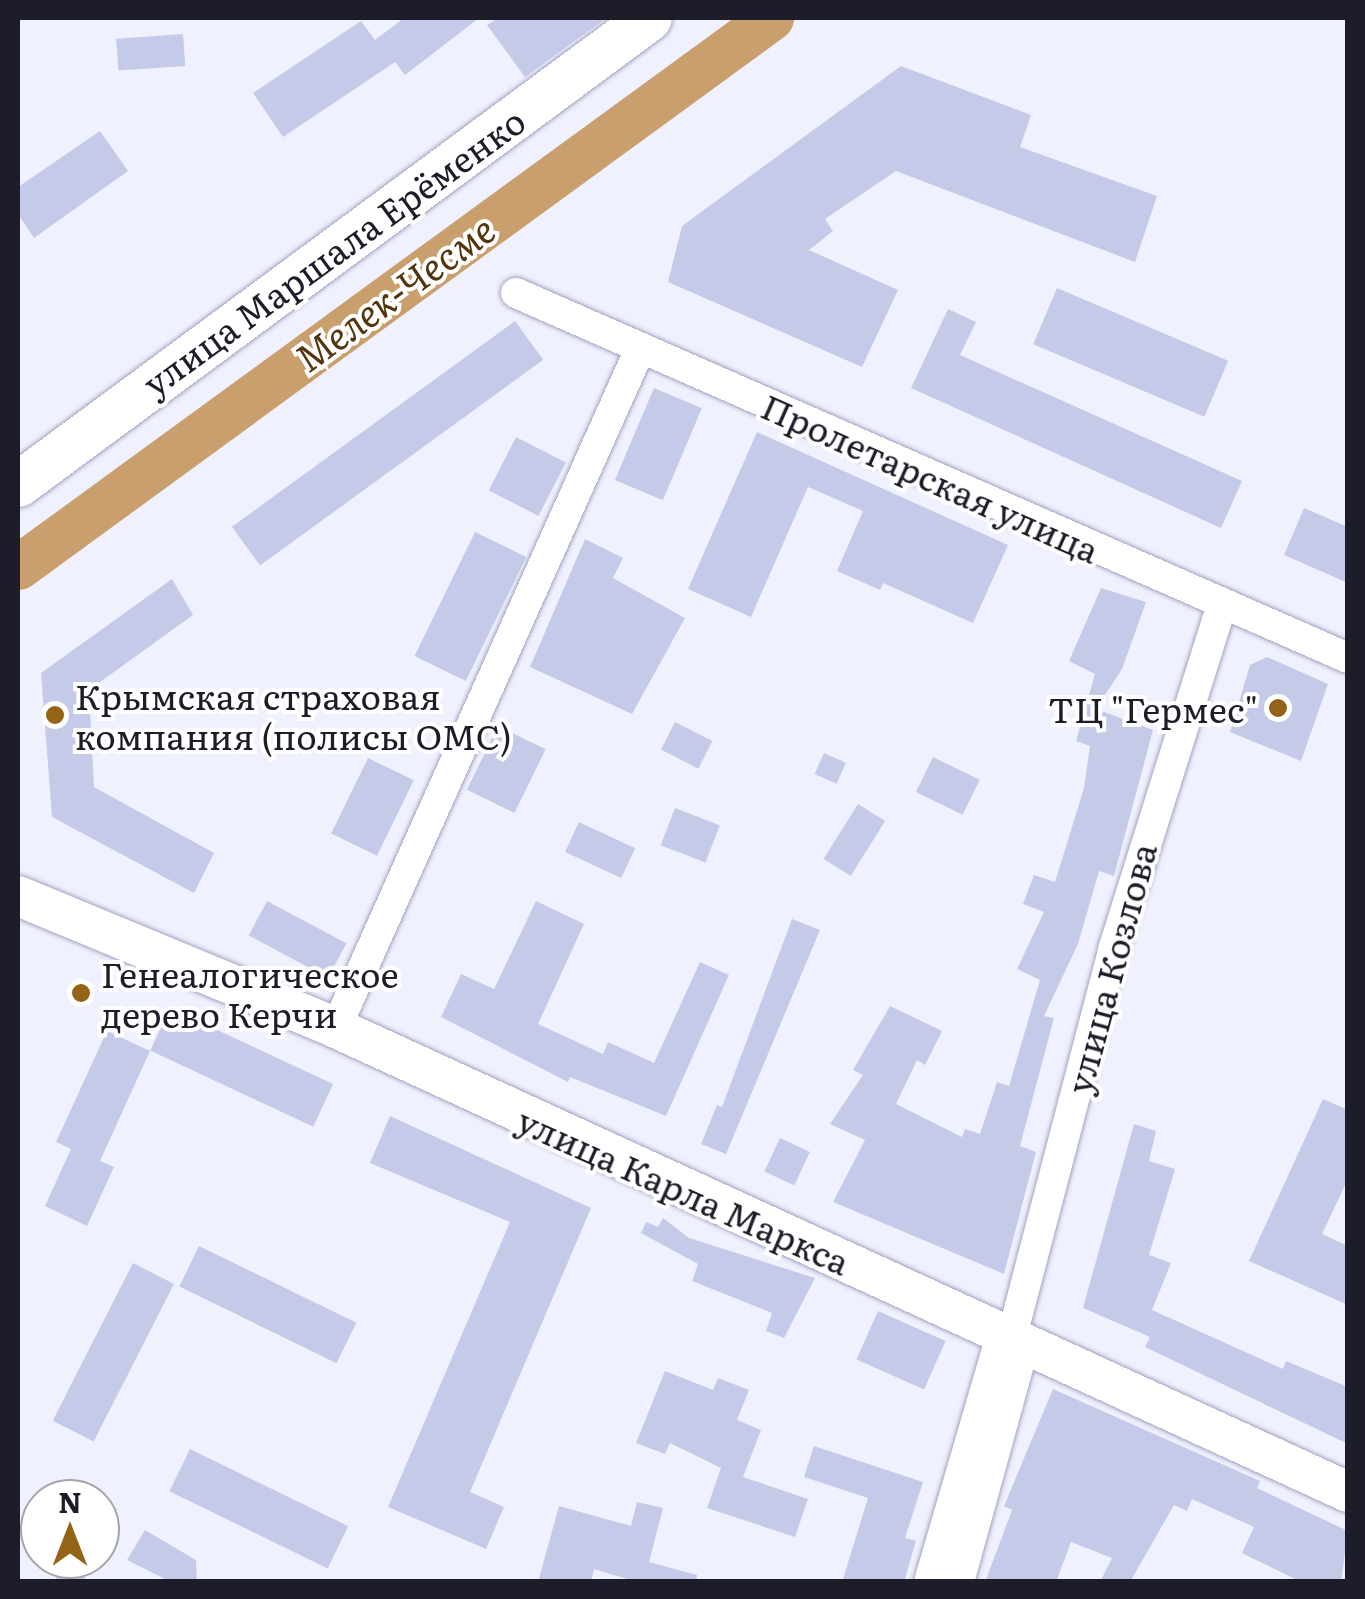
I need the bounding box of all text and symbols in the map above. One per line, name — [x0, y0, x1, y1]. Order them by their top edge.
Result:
street label: улица Маршала Ерёменко — [134, 98, 532, 404]
water label: Мелек-Чесме — [286, 205, 502, 379]
street label: Пролетарская улица — [756, 384, 1106, 570]
place label: Крымская страховая компания (полисы ОМС) — [75, 674, 512, 756]
place label: ТЦ "Гермес" — [1048, 687, 1258, 729]
marker: ТЦ "Гермес" — [1267, 697, 1289, 719]
marker: Крымская страховая компания (полисы ОМС) — [44, 704, 66, 726]
street label: улица Козлова — [1056, 838, 1164, 1098]
place label: Генеалогическое дерево Керчи — [101, 952, 399, 1034]
marker: Генеалогическое дерево Керчи — [70, 982, 92, 1004]
street label: улица Карла Маркса — [511, 1098, 857, 1282]
north arrow — [20, 1479, 120, 1579]
text: N — [58, 1480, 82, 1522]

